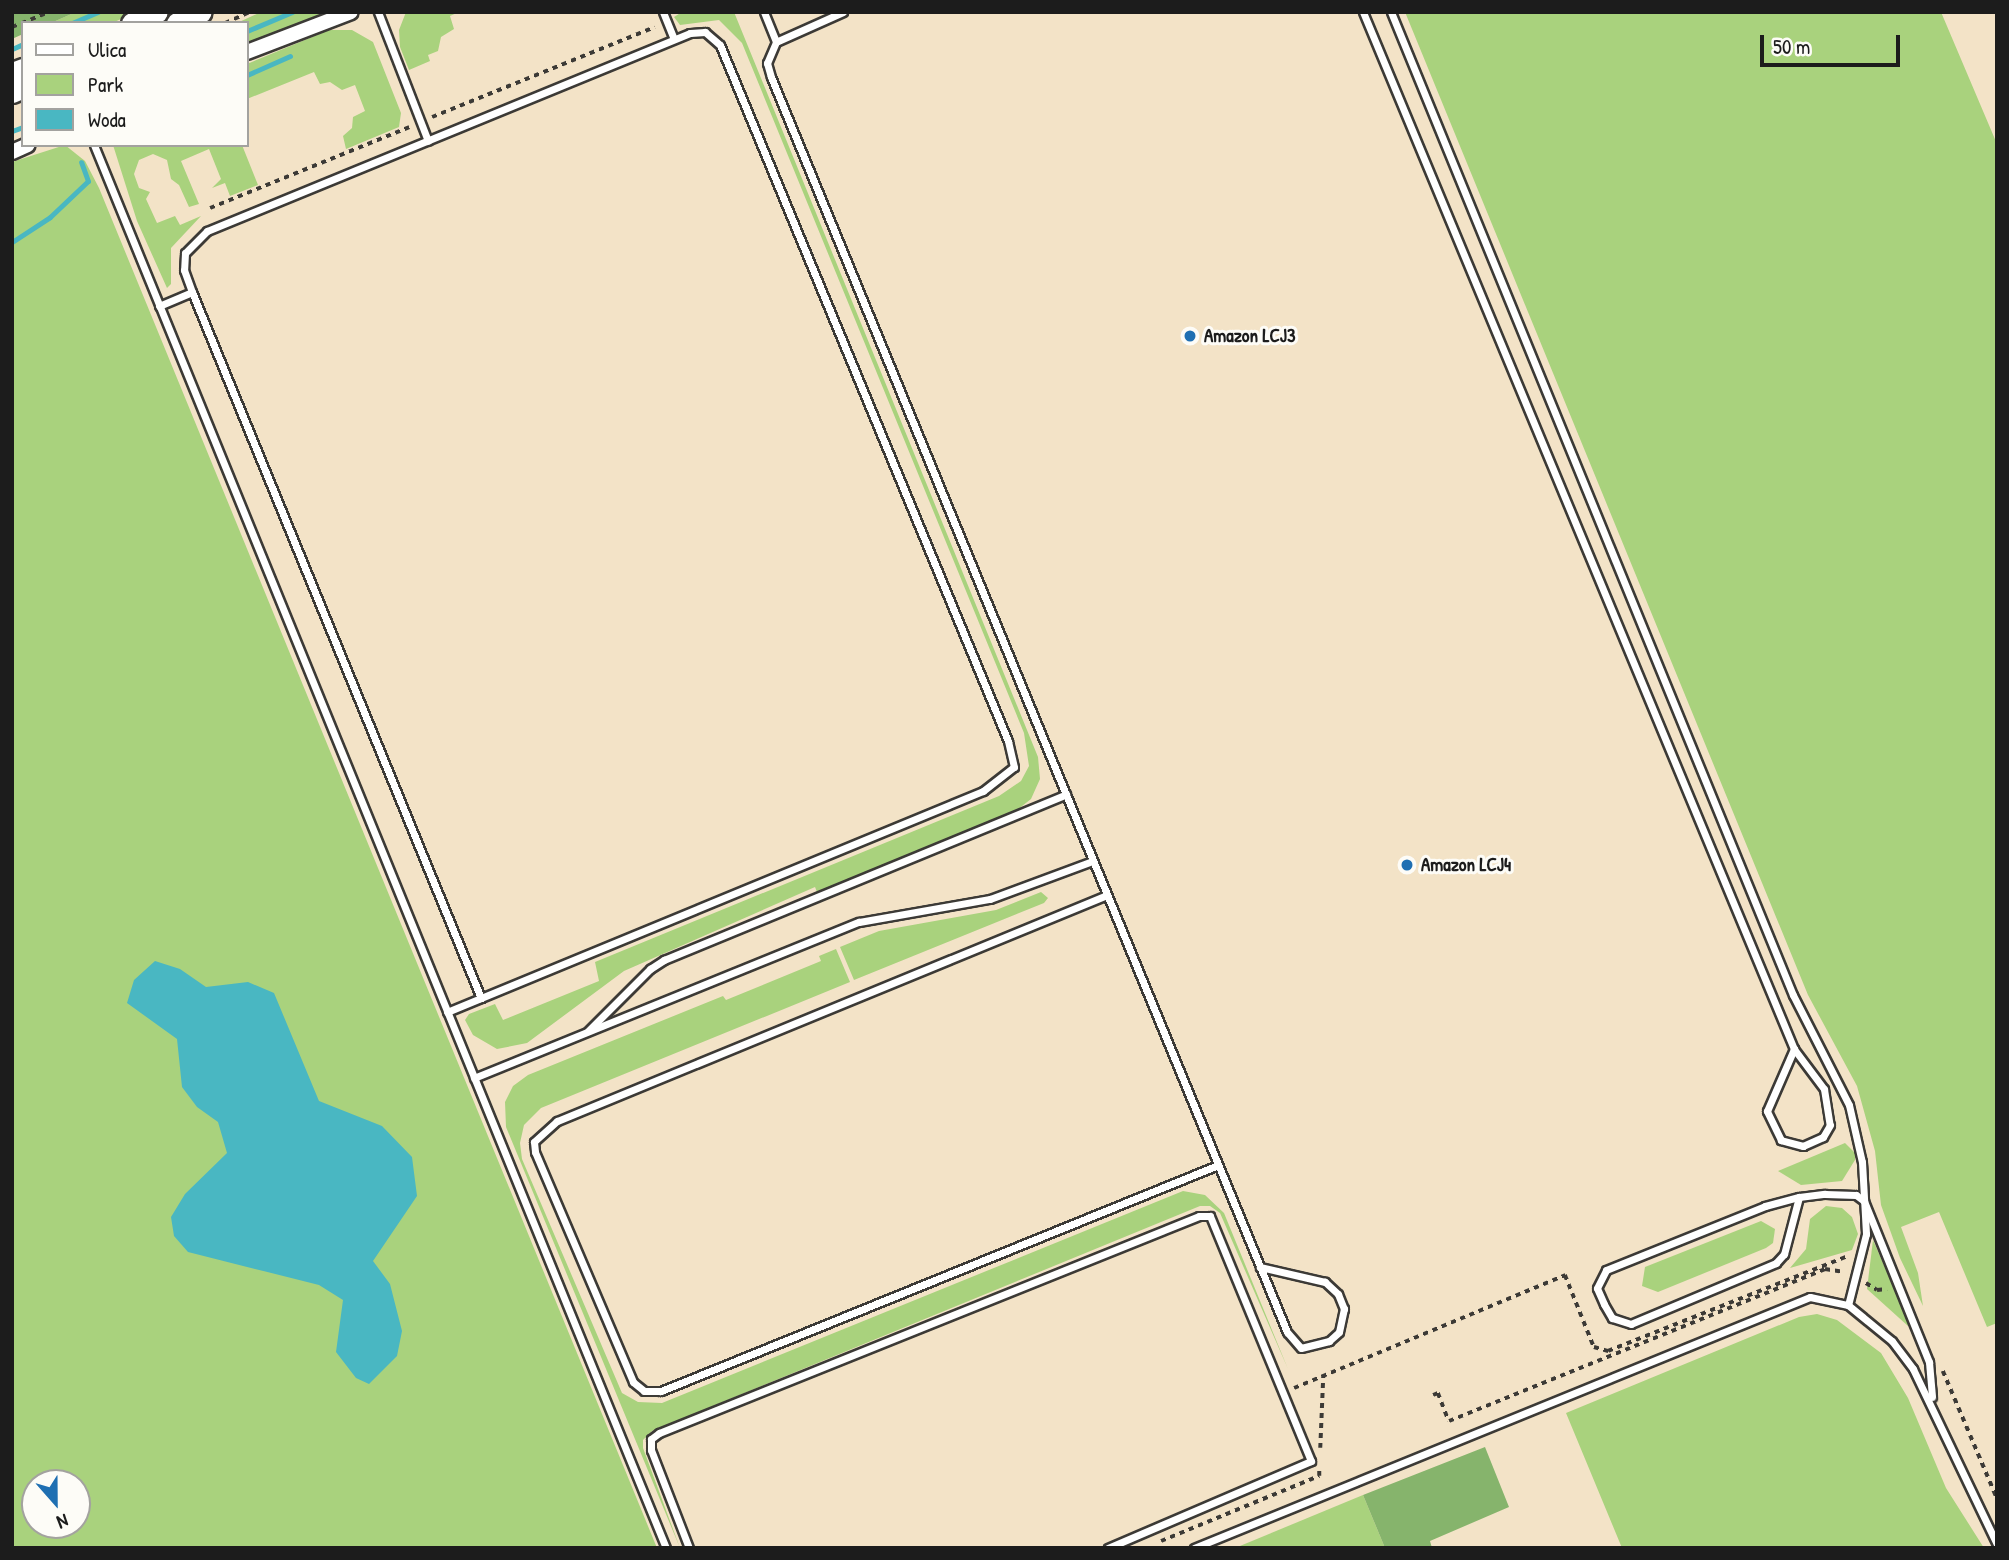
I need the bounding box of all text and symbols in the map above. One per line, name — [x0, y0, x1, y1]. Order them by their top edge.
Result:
legend — [21, 21, 248, 147]
scale bar — [1764, 21, 1904, 65]
text: 50 m — [1773, 32, 1810, 61]
text: Ulica — [88, 35, 126, 64]
text: Park — [88, 70, 123, 99]
text: Woda — [88, 105, 126, 134]
place label: Amazon LCJ3 — [1204, 325, 1295, 347]
marker: Amazon LCJ3 — [1182, 328, 1198, 344]
place label: Amazon LCJ4 — [1421, 854, 1511, 876]
marker: Amazon LCJ4 — [1399, 857, 1415, 873]
north arrow — [21, 1469, 91, 1539]
text: N — [53, 1508, 72, 1536]

